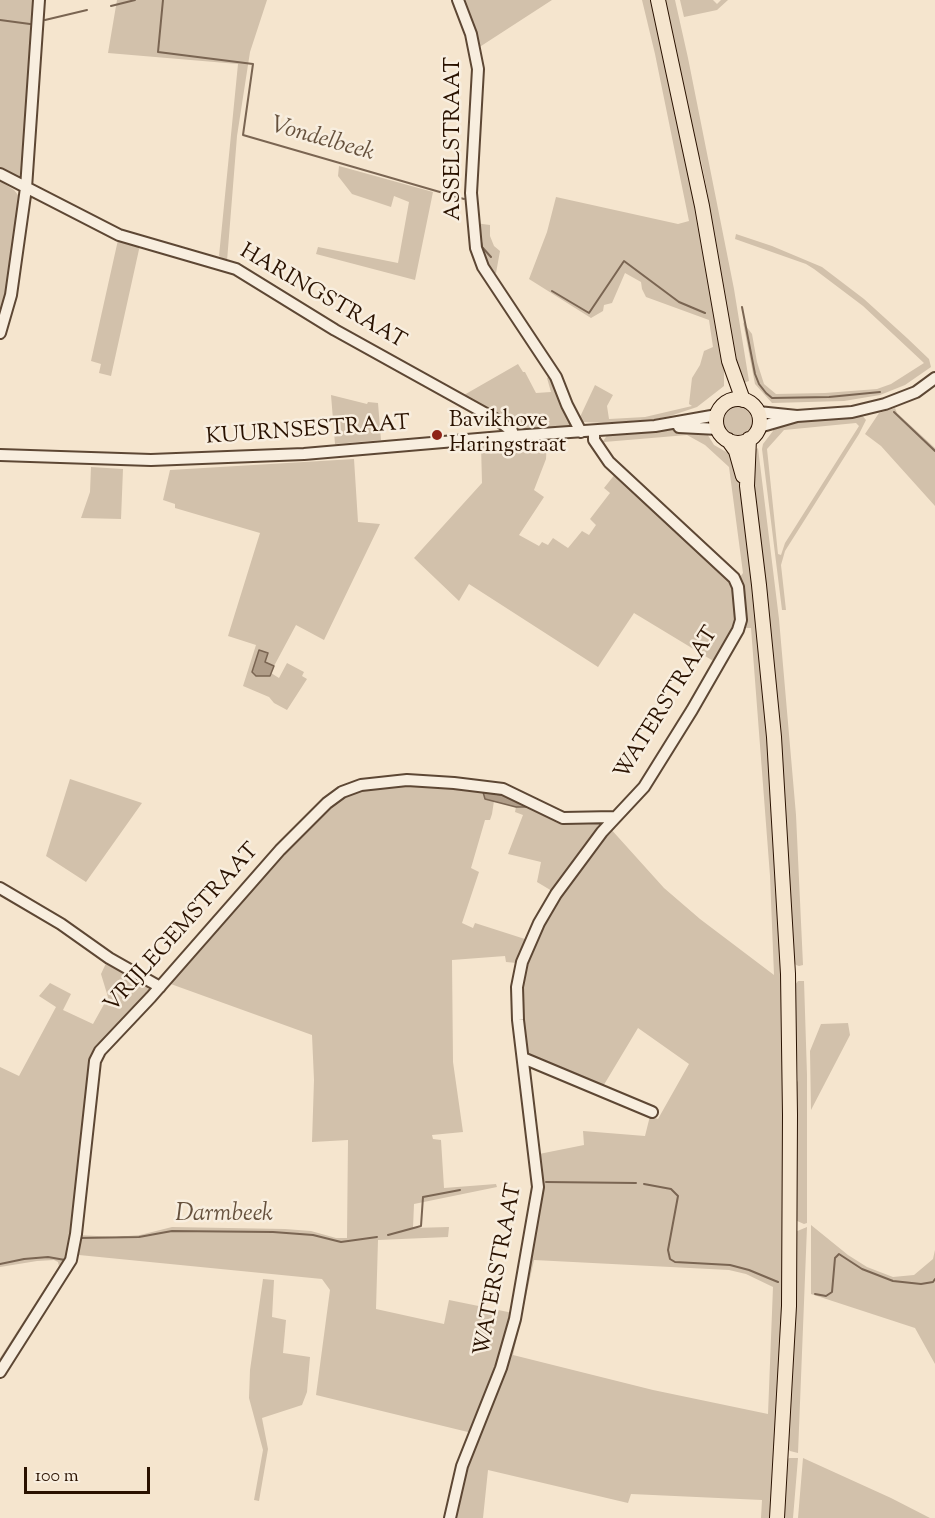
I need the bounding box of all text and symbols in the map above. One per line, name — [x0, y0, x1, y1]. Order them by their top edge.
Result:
street label: ASSELSTRAAT — [442, 57, 468, 221]
water label: Vondelbeek — [267, 112, 377, 170]
street label: HARINGSTRAAT — [234, 240, 410, 356]
place label: Bavikhove Haringstraat — [449, 409, 566, 460]
street label: KUURNSESTRAAT — [205, 412, 411, 452]
marker: Bavikhove Haringstraat — [430, 428, 444, 442]
street label: WATERSTRAAT — [610, 623, 726, 785]
street label: VRIJLEGEMSTRAAT — [100, 839, 266, 1019]
street label: WATERSTRAAT — [470, 1182, 530, 1358]
water label: Darmbeek — [175, 1202, 273, 1230]
scale bar — [27, 1455, 153, 1493]
text: 100 m — [35, 1464, 79, 1490]

